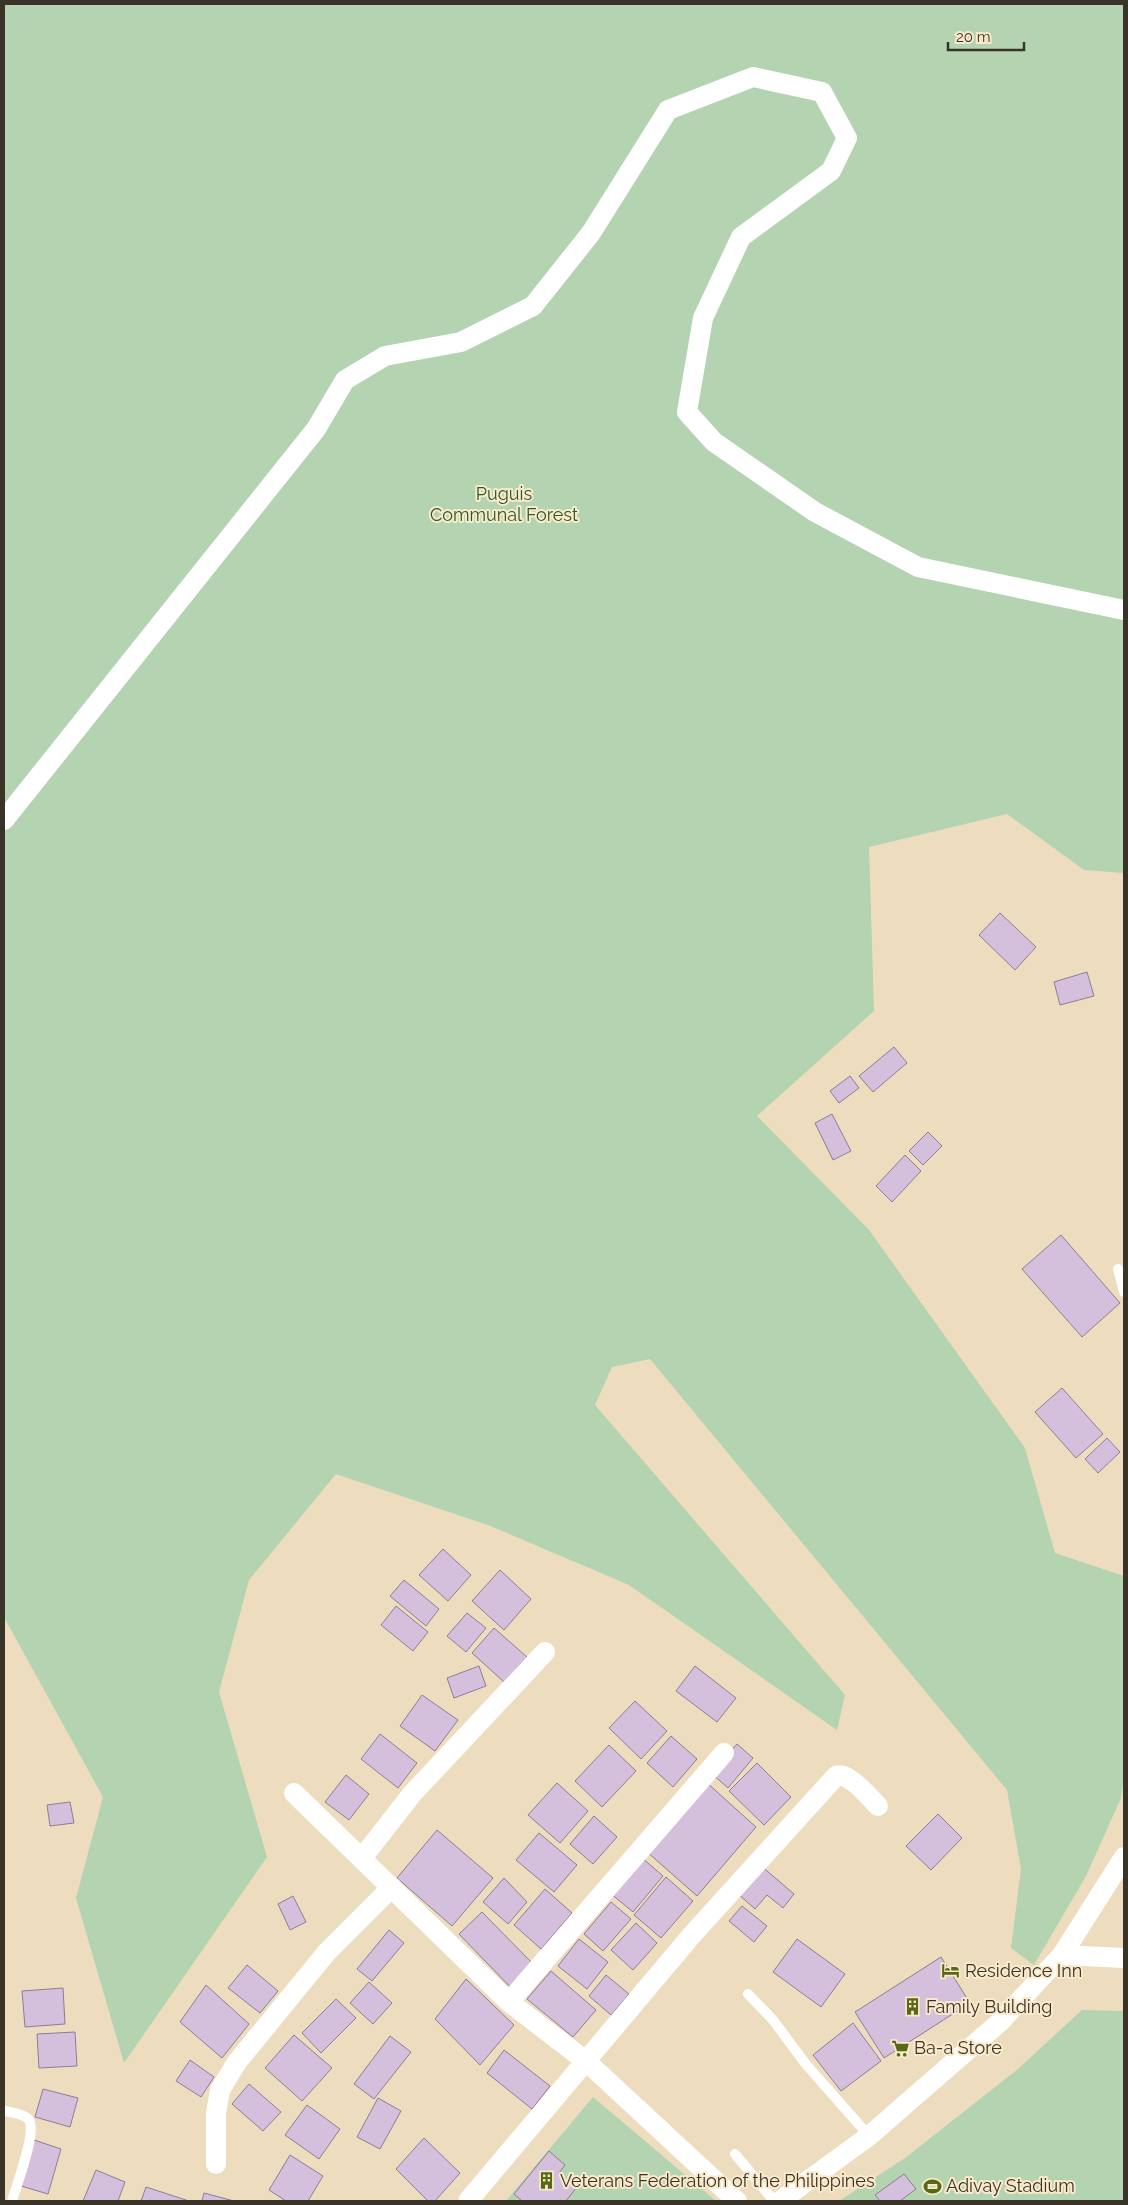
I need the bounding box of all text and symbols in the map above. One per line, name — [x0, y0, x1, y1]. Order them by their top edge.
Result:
scale bar — [948, 20, 1024, 52]
text: 20 m — [956, 28, 991, 46]
park label: Puguis Communal Forest — [430, 483, 578, 525]
place label: Residence Inn — [965, 1960, 1082, 1981]
hotel icon: Residence Inn — [941, 1961, 961, 1981]
place label: Family Building — [926, 1996, 1052, 2017]
building icon: Family Building — [902, 1997, 922, 2017]
place label: Ba-a Store — [914, 2037, 1002, 2058]
supermarket icon: Ba-a Store — [890, 2038, 910, 2058]
place label: Veterans Federation of the Philippines — [560, 2170, 875, 2191]
building icon: Veterans Federation of the Philippines — [536, 2171, 556, 2191]
place label: Adivay Stadium — [946, 2175, 1075, 2196]
sports icon: Adivay Stadium — [922, 2176, 942, 2196]

